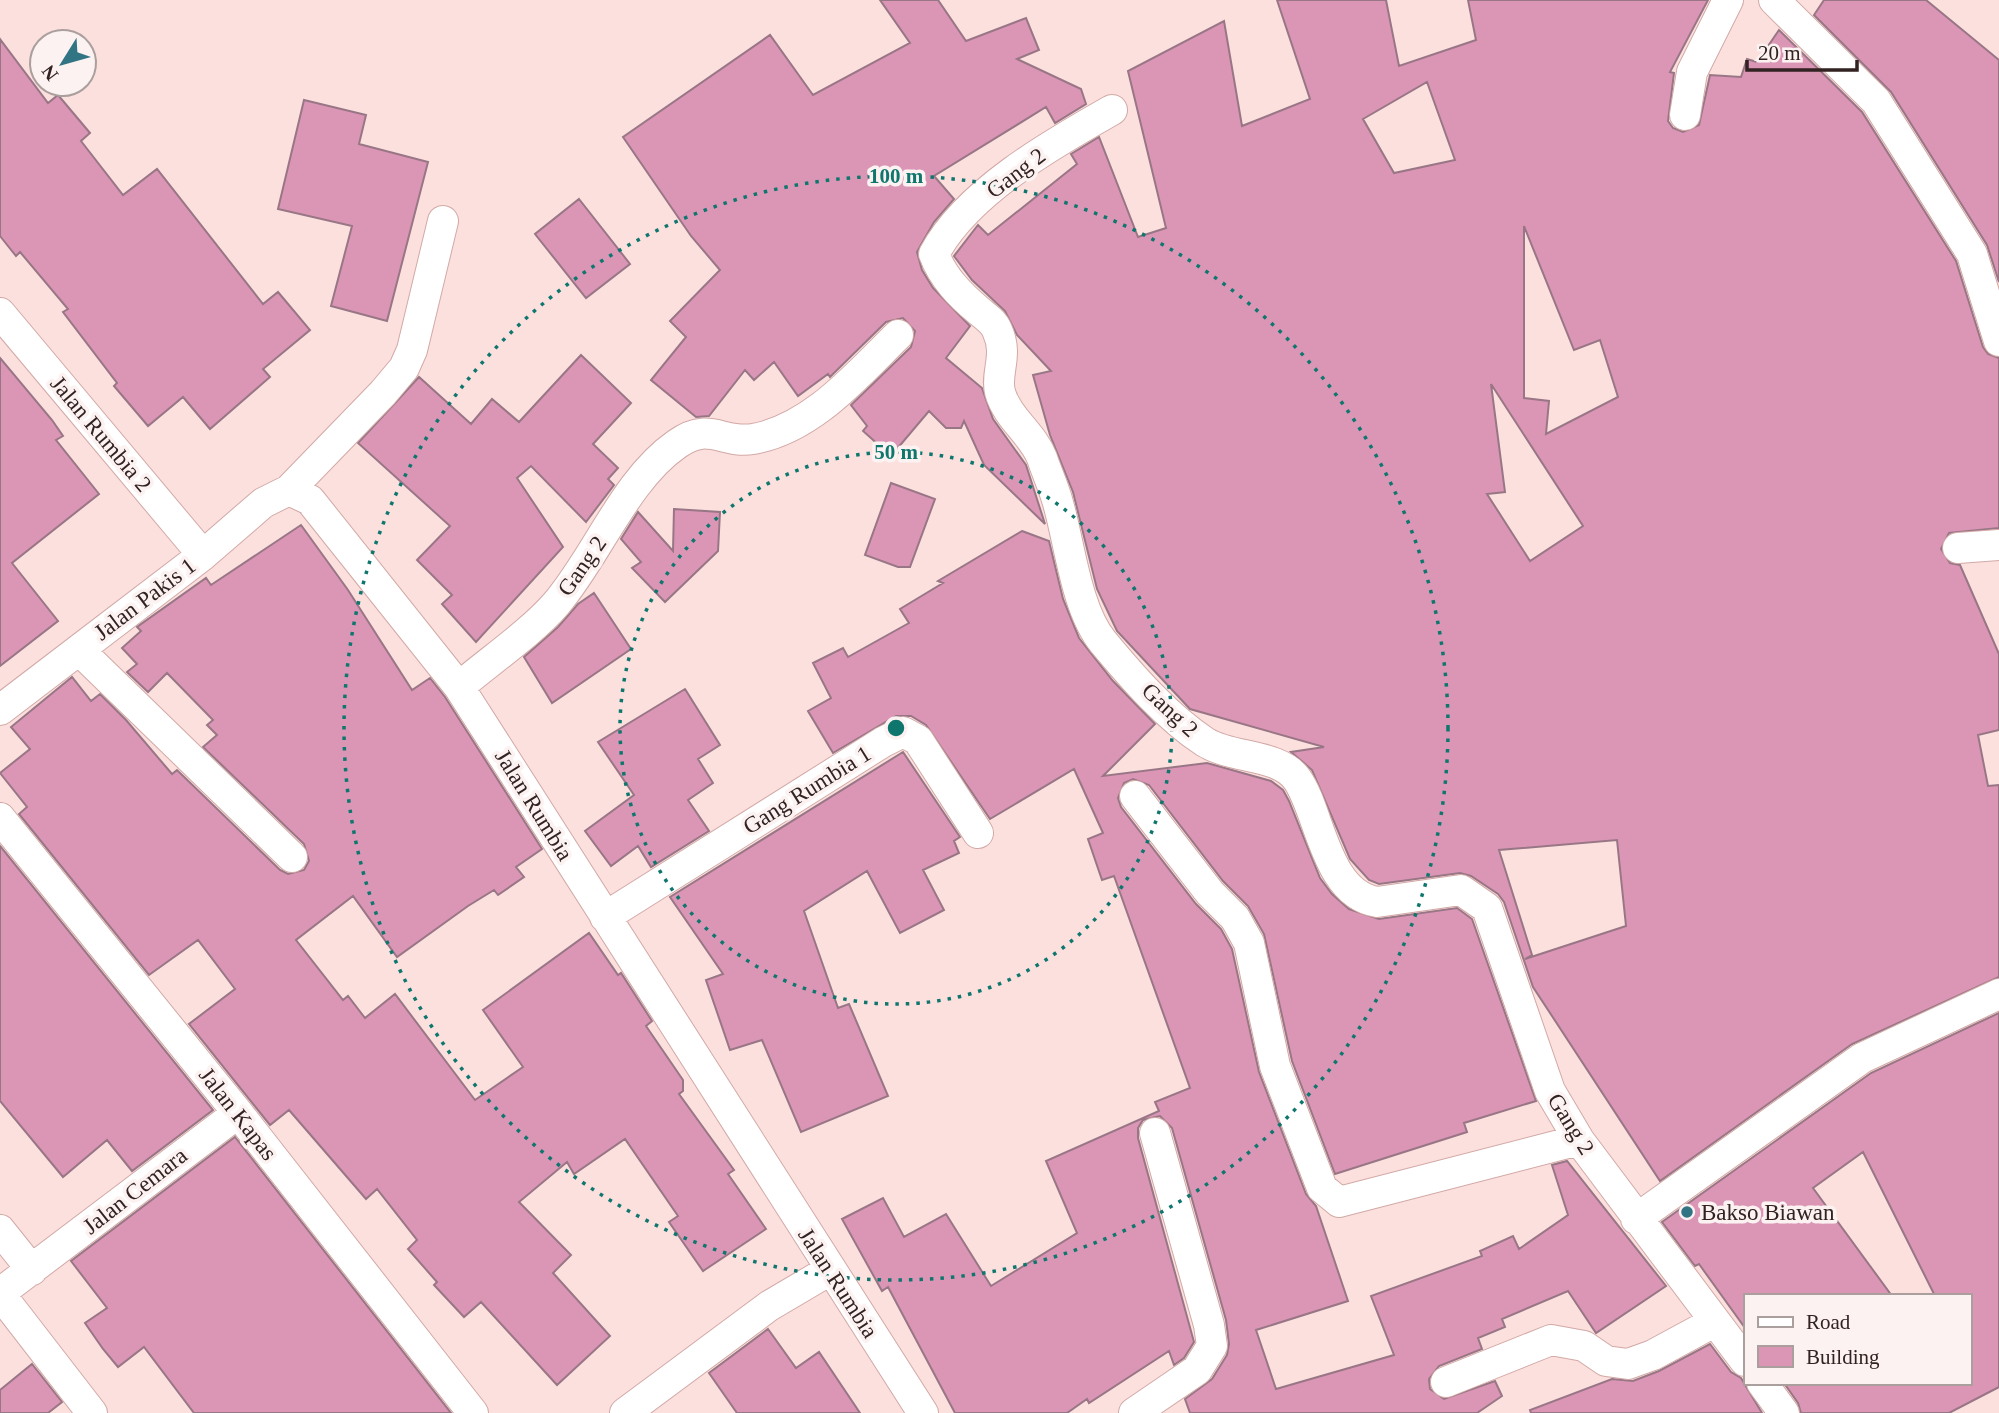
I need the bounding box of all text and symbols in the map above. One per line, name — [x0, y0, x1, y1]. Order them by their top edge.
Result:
north arrow — [28, 28, 98, 98]
scale bar — [1747, 28, 1857, 72]
text: 20 m — [1758, 41, 1801, 65]
text: N — [37, 61, 62, 85]
street label: Gang 2 — [982, 143, 1050, 203]
text: 100 m — [869, 164, 924, 188]
street label: Jalan Rumbia 2 — [45, 371, 157, 497]
text: 50 m — [874, 440, 918, 464]
street label: Gang 2 — [553, 531, 611, 601]
street label: Jalan Pakis 1 — [90, 553, 200, 645]
street label: Gang 2 — [1137, 678, 1203, 742]
centre of rings — [884, 716, 908, 740]
street label: Gang Rumbia 1 — [739, 741, 875, 839]
street label: Jalan Rumbia — [490, 745, 578, 865]
street label: Jalan Kapas — [194, 1063, 282, 1165]
street label: Gang 2 — [1543, 1089, 1599, 1159]
street label: Jalan Cemara — [78, 1143, 192, 1239]
place label: Bakso Biawan — [1701, 1200, 1835, 1225]
marker: Bakso Biawan — [1679, 1204, 1695, 1220]
street label: Jalan Rumbia — [793, 1223, 883, 1343]
legend — [1744, 1294, 1971, 1385]
text: Road — [1806, 1310, 1851, 1334]
text: Building — [1806, 1345, 1880, 1369]

